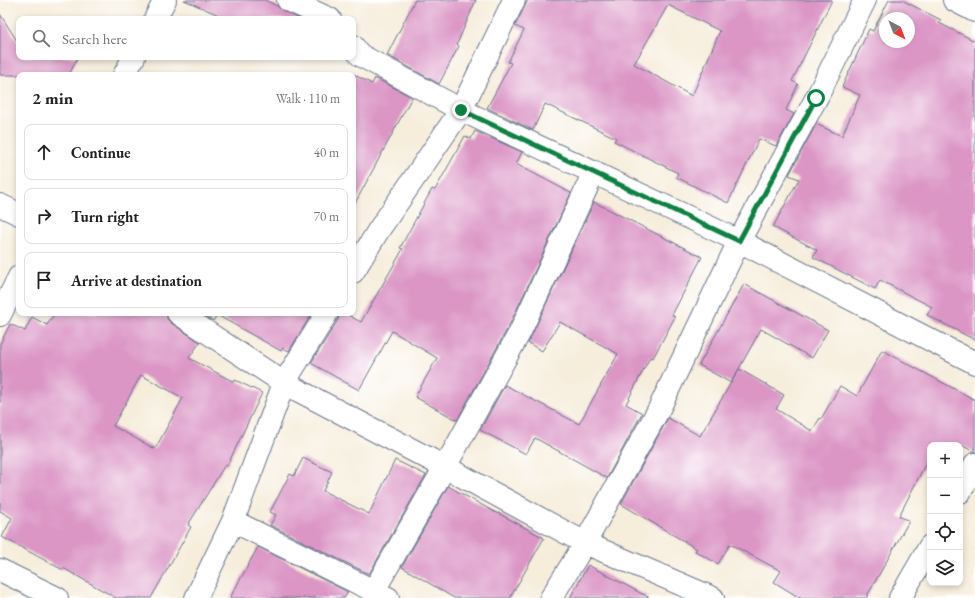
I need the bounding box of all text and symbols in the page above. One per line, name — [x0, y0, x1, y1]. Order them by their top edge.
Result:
north arrow — [879, 12, 915, 48]
search box — [16, 16, 356, 60]
icon: search — [30, 27, 52, 49]
text: Search here — [62, 29, 127, 48]
text: 2 min — [32, 87, 73, 109]
route start — [807, 89, 825, 107]
text: Walk · 110 m — [276, 90, 340, 107]
route end — [452, 101, 470, 119]
icon: ahead — [33, 141, 55, 163]
text: Continue — [71, 143, 131, 162]
text: 40 m — [314, 144, 339, 161]
icon: right — [33, 205, 55, 227]
text: Turn right — [71, 207, 139, 226]
text: 70 m — [314, 208, 339, 225]
icon: arrive — [33, 269, 55, 291]
text: Arrive at destination — [71, 271, 202, 290]
map controls — [927, 442, 963, 586]
button: + — [927, 442, 963, 478]
button: − — [927, 478, 963, 514]
button: locate — [927, 514, 963, 550]
button: layers — [927, 550, 963, 586]

